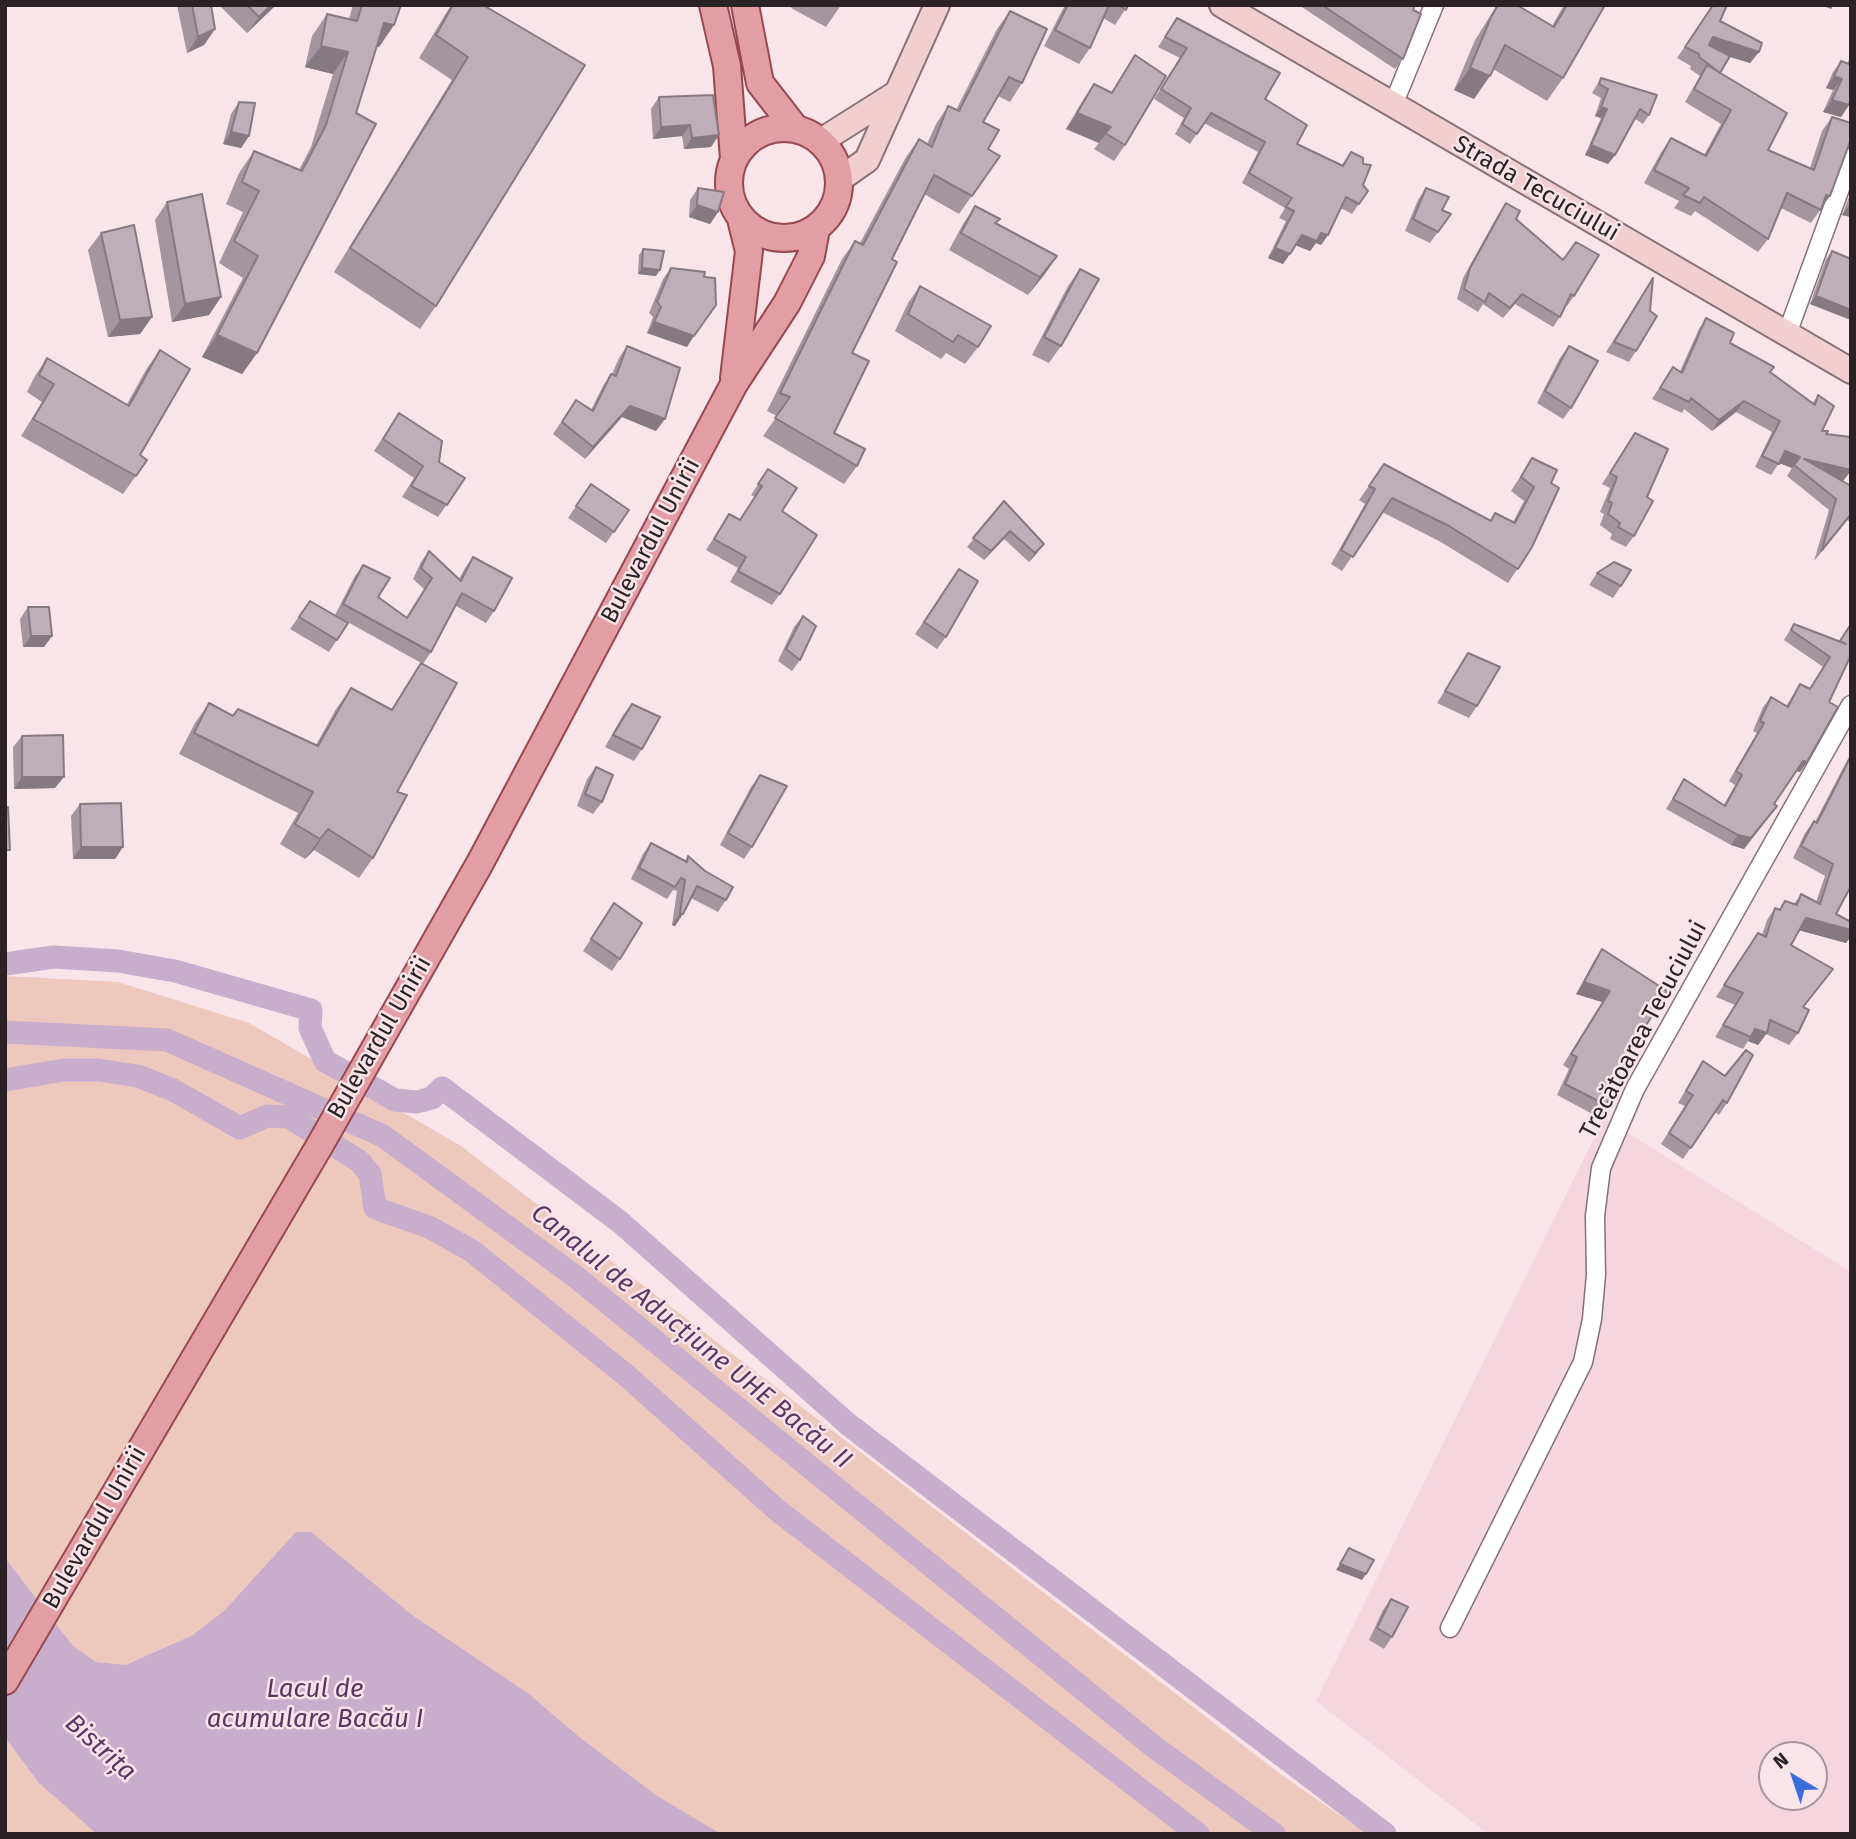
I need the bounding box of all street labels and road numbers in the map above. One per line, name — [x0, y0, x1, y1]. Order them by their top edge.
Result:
street label: Strada Tecuciului — [1448, 130, 1624, 248]
street label: Bulevardul Unirii — [595, 454, 707, 628]
street label: Trecătoarea Tecuciului — [1574, 916, 1714, 1144]
street label: Bulevardul Unirii — [322, 952, 438, 1124]
street label: Bulevardul Unirii — [37, 1442, 153, 1614]

